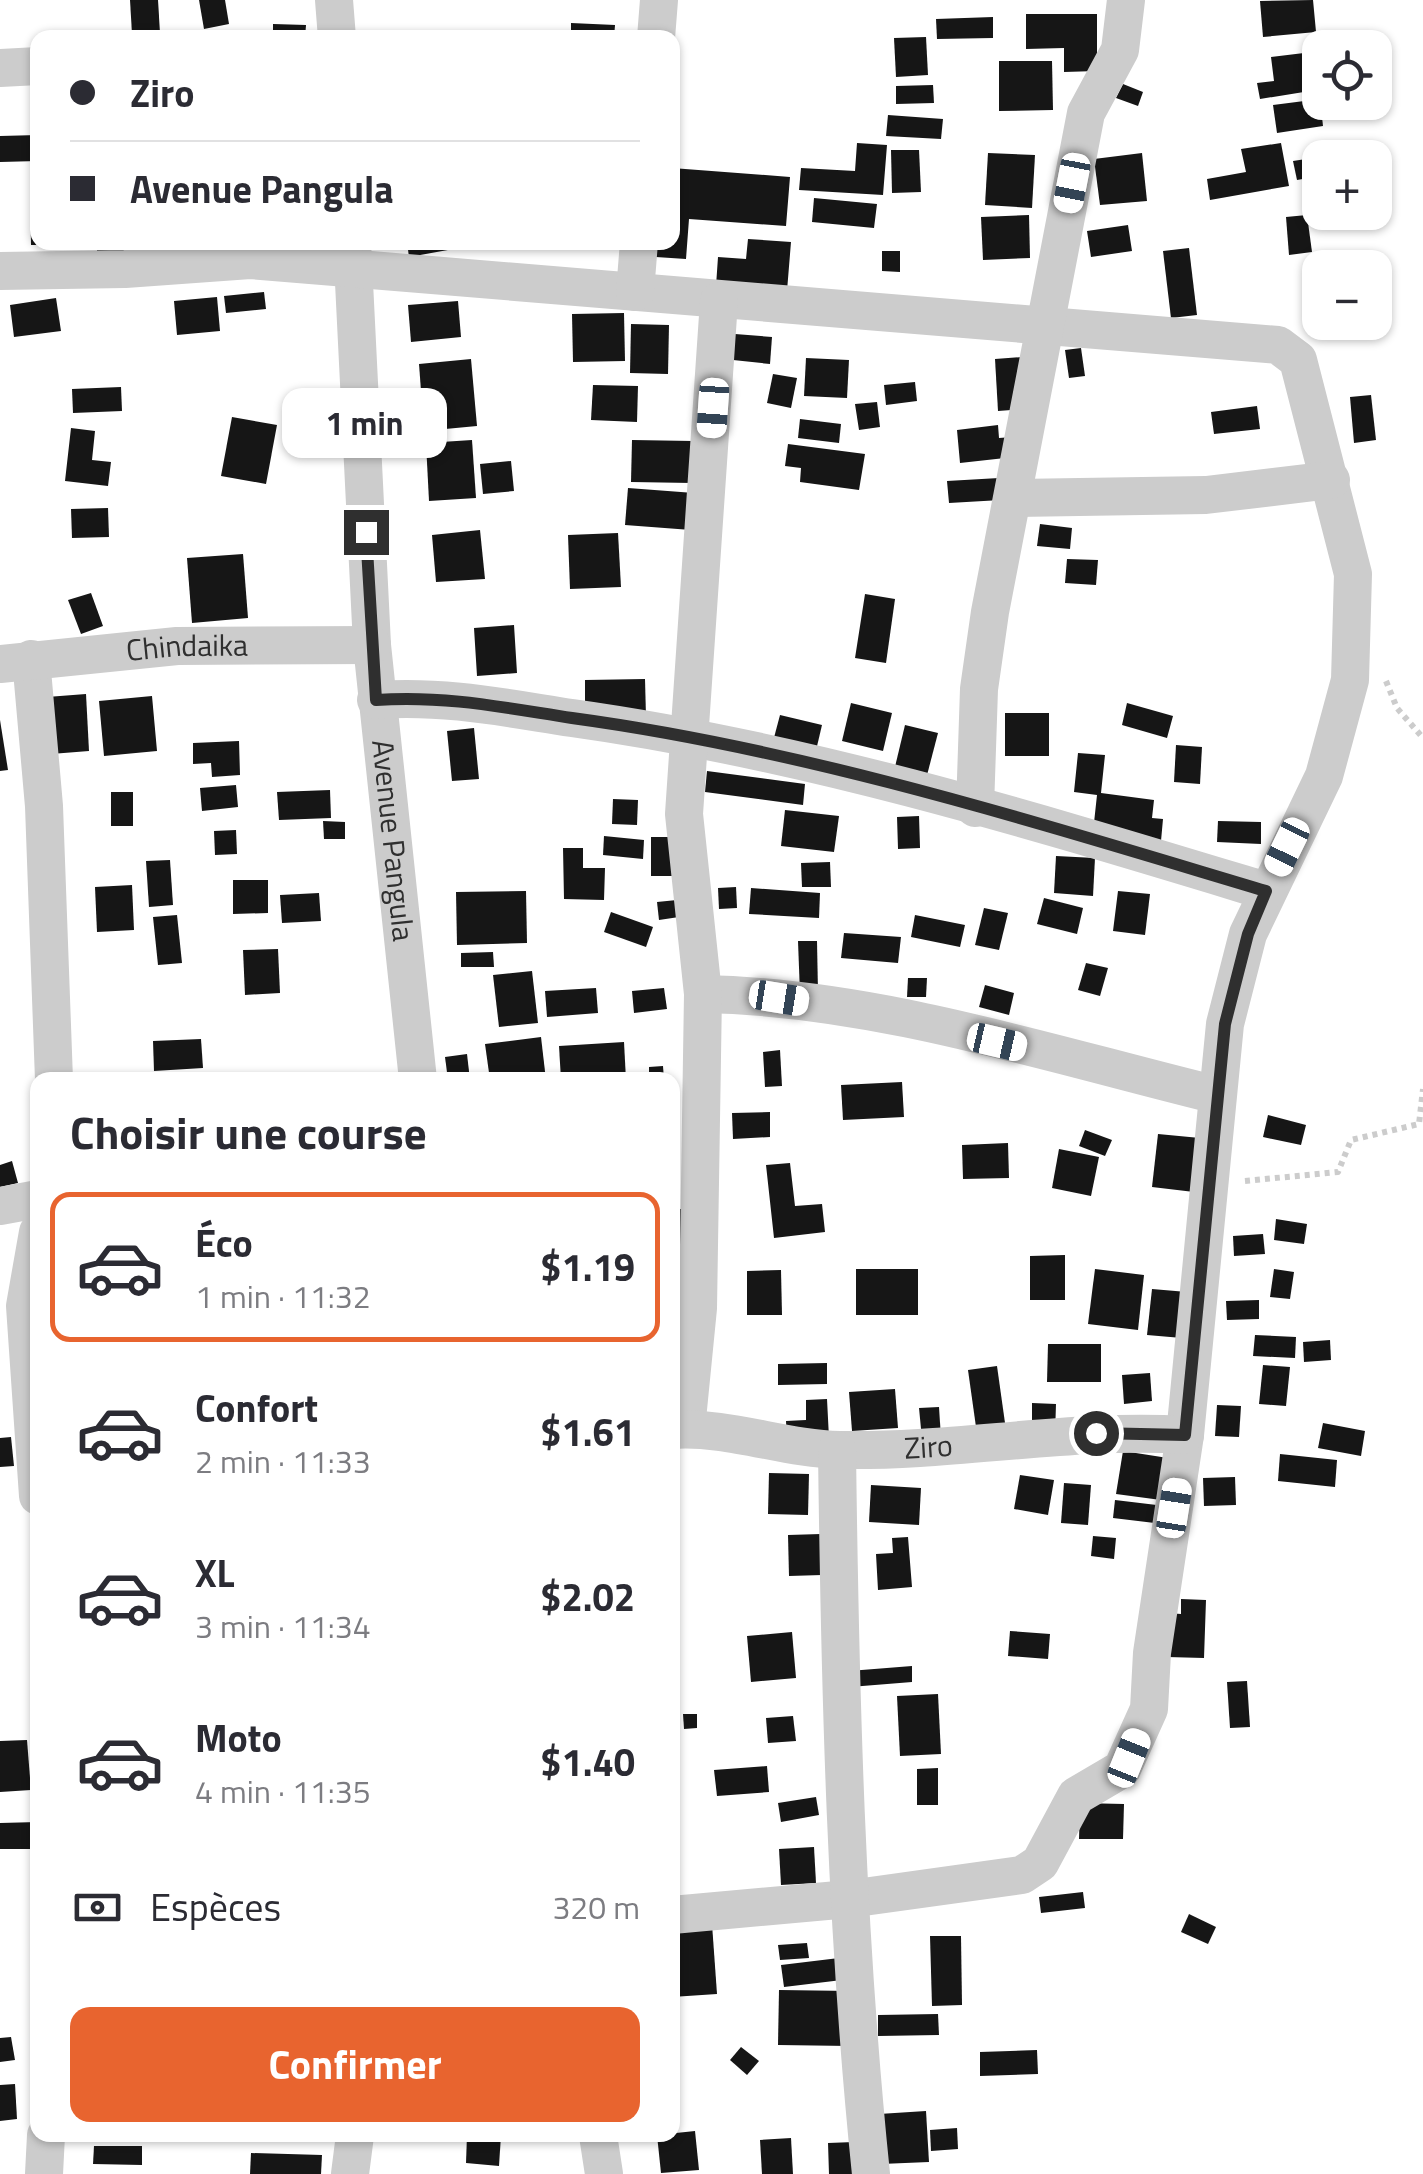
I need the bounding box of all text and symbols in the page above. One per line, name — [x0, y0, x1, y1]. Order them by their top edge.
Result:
map controls — [1302, 30, 1392, 340]
button: locate — [1302, 30, 1392, 120]
text: Ziro — [130, 64, 194, 122]
button: + — [1302, 140, 1392, 230]
car — [1052, 151, 1092, 215]
text: Avenue Pangula — [130, 160, 394, 218]
button: − — [1302, 250, 1392, 340]
car — [696, 377, 730, 439]
callout: 1 min — [284, 387, 448, 457]
text: 1 min — [326, 399, 403, 447]
route end — [344, 510, 389, 555]
street label: Chindaika — [124, 622, 248, 673]
street label: Avenue Pangula — [360, 737, 427, 943]
car — [1260, 813, 1314, 881]
car — [747, 978, 811, 1018]
car — [964, 1021, 1030, 1063]
text: Choisir une course — [70, 1098, 427, 1166]
text: Éco — [195, 1214, 253, 1272]
icon: car — [75, 1222, 165, 1312]
text: $1.19 — [540, 1238, 635, 1296]
text: 1 min · 11:32 — [195, 1272, 371, 1320]
text: Confort — [195, 1379, 318, 1437]
icon: car — [75, 1387, 165, 1477]
text: $1.61 — [540, 1403, 635, 1461]
route start — [1074, 1411, 1119, 1456]
street label: Ziro — [903, 1422, 954, 1471]
text: 2 min · 11:33 — [195, 1437, 371, 1485]
car — [1154, 1476, 1194, 1540]
text: XL — [195, 1544, 235, 1602]
icon: car — [75, 1552, 165, 1642]
text: $2.02 — [540, 1568, 635, 1626]
text: 3 min · 11:34 — [195, 1602, 371, 1650]
text: Moto — [195, 1709, 282, 1767]
icon: car — [75, 1717, 165, 1807]
car — [1104, 1725, 1154, 1791]
text: $1.40 — [540, 1733, 635, 1791]
text: 4 min · 11:35 — [195, 1767, 371, 1815]
text: Espèces — [150, 1878, 281, 1936]
icon: cash — [70, 1880, 125, 1935]
text: 320 m — [552, 1883, 640, 1931]
button: Confirmer — [70, 2007, 640, 2122]

